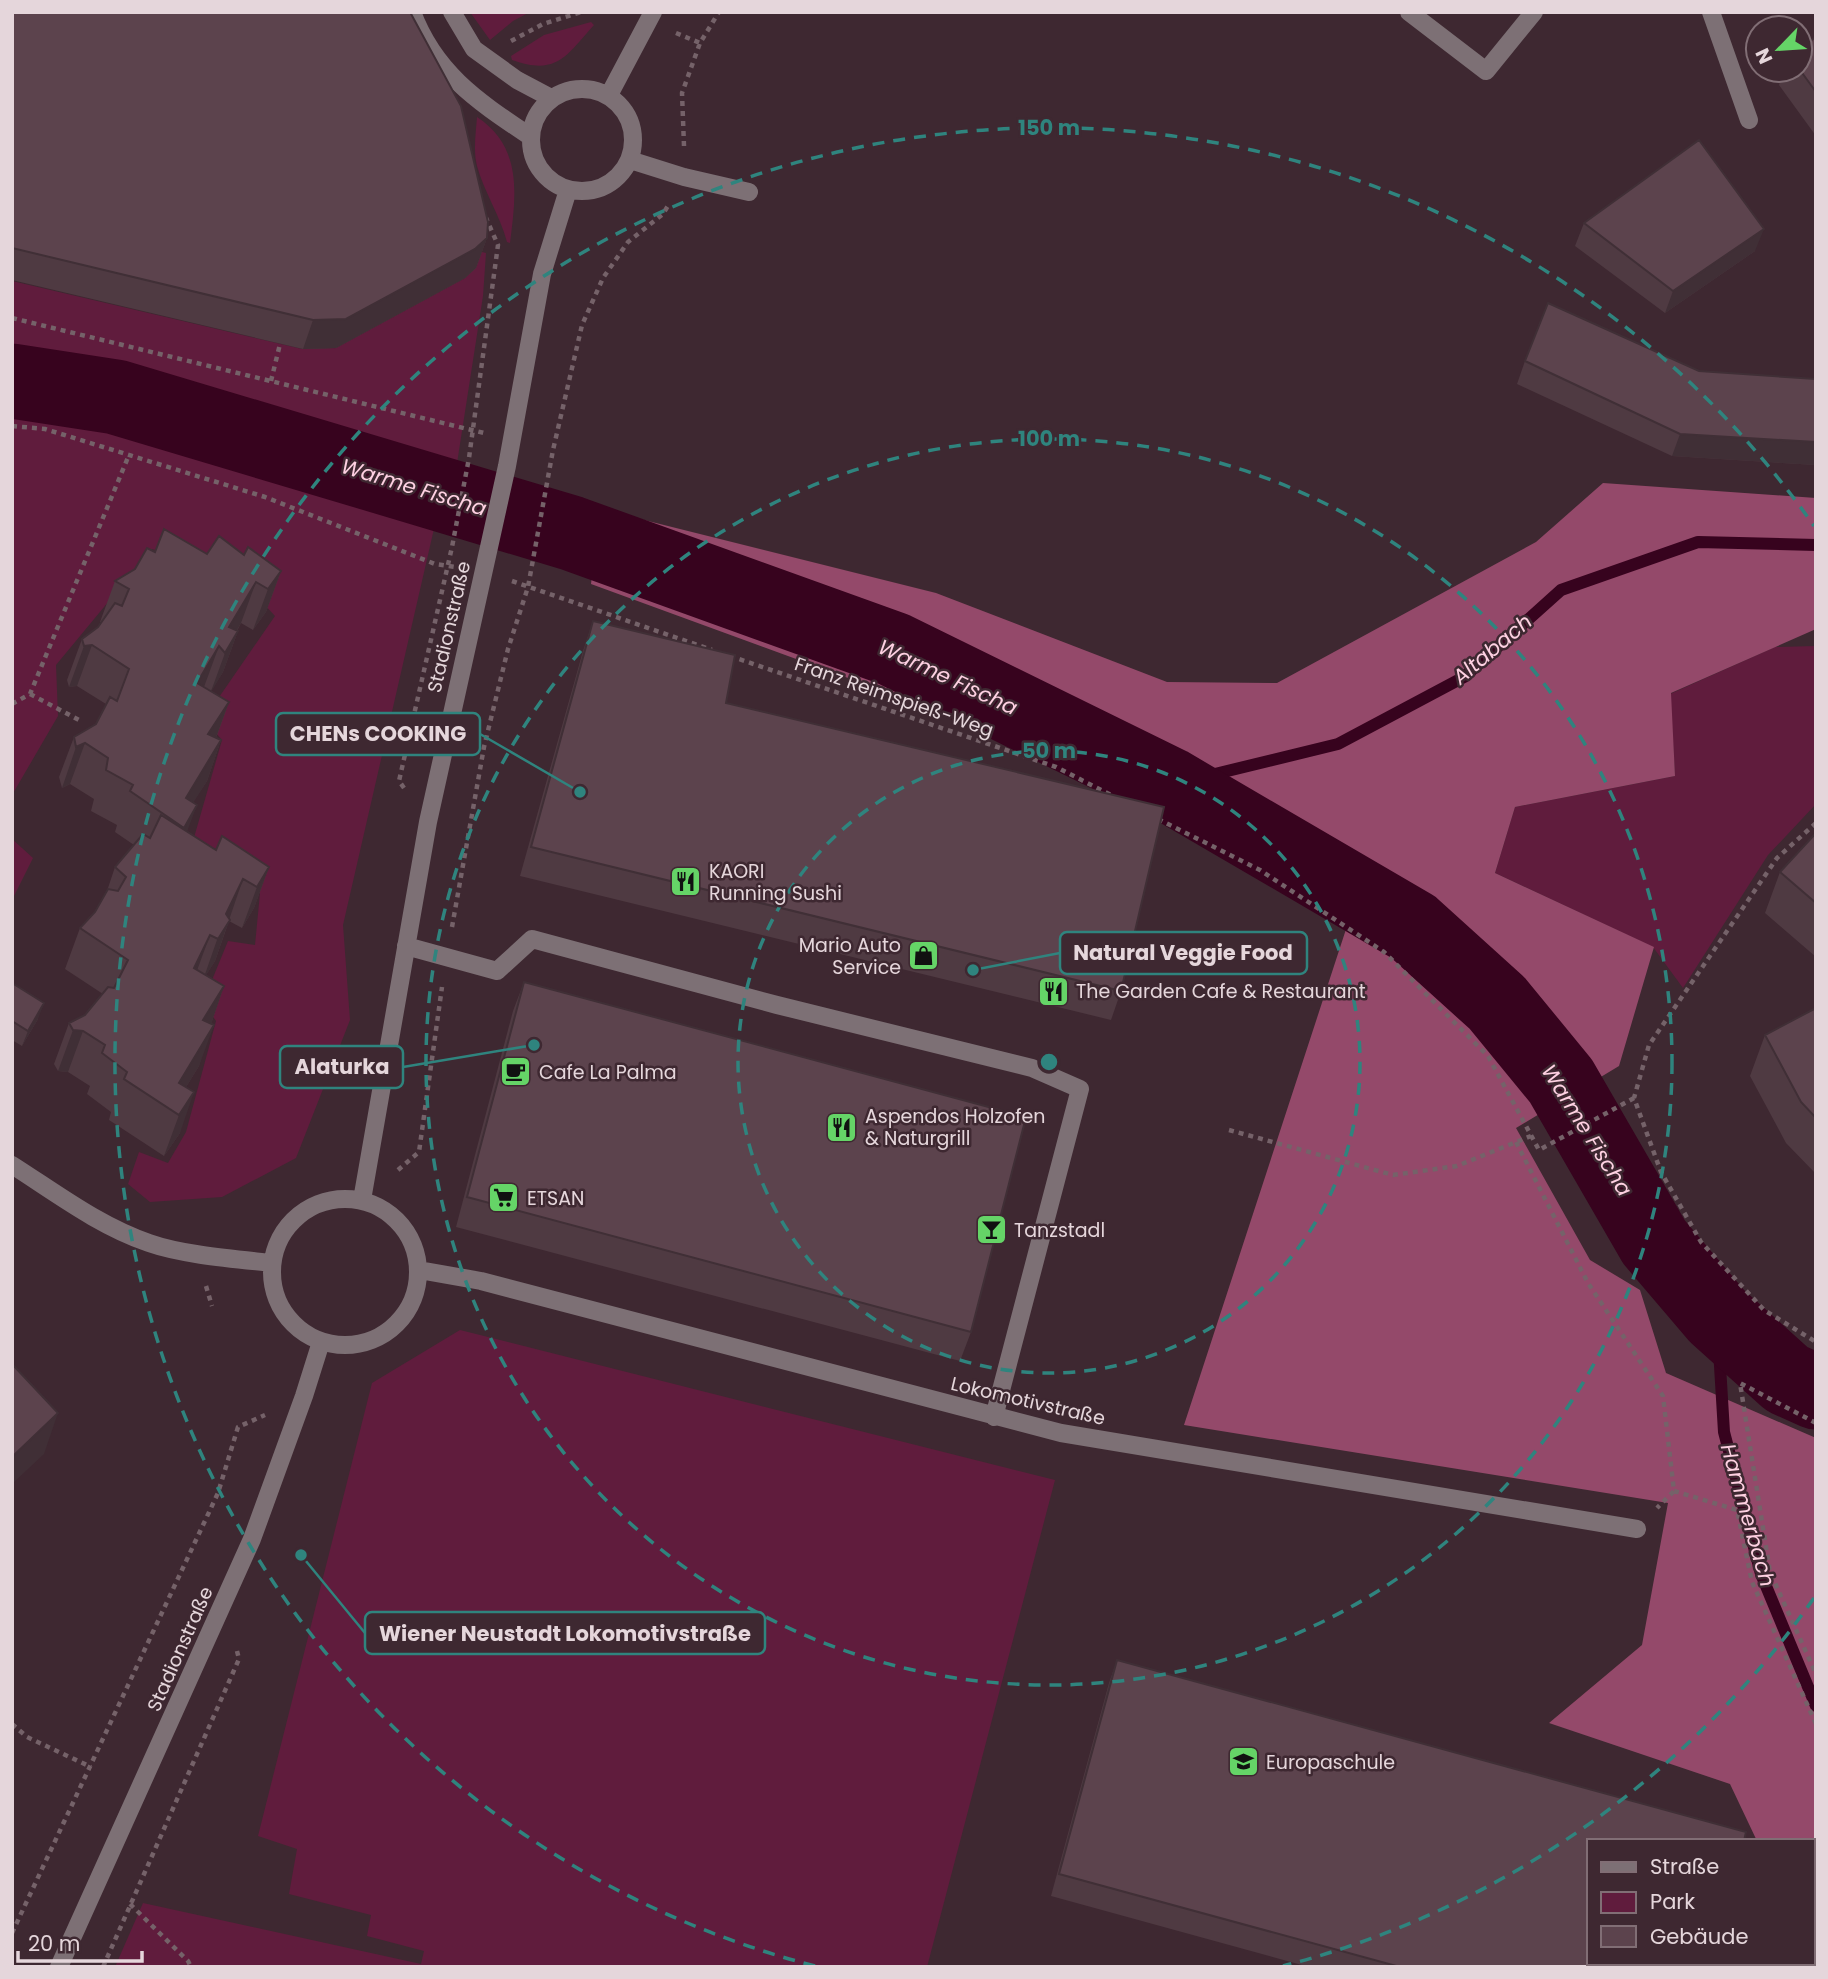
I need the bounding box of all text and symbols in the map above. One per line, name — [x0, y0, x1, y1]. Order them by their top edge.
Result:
north arrow — [1744, 14, 1814, 84]
text: N — [1749, 44, 1779, 68]
text: 150 m — [1018, 113, 1080, 142]
text: 100 m — [1018, 424, 1080, 453]
water label: Warme Fischa — [338, 451, 490, 523]
street label: Stadionstraße — [421, 559, 477, 695]
water label: Altabach — [1445, 607, 1538, 692]
water label: Warme Fischa — [874, 632, 1022, 722]
street label: Franz Reimspieß-Weg — [791, 650, 997, 744]
callout: CHENs COOKING — [276, 713, 480, 755]
text: CHENs COOKING — [290, 719, 466, 748]
text: 50 m — [1022, 736, 1076, 765]
place label: KAORI Running Sushi — [709, 858, 842, 907]
restaurant icon: KAORI Running Sushi — [669, 865, 703, 899]
place label: Mario Auto Service — [799, 932, 901, 981]
callout: Natural Veggie Food — [1060, 932, 1307, 974]
text: Natural Veggie Food — [1073, 938, 1293, 967]
shop icon: Mario Auto Service — [907, 939, 941, 973]
restaurant icon: The Garden Cafe & Restaurant — [1036, 974, 1070, 1008]
place label: The Garden Cafe & Restaurant — [1076, 978, 1366, 1005]
callout: Alaturka — [280, 1046, 403, 1088]
centre of rings — [1037, 1050, 1061, 1074]
text: Alaturka — [295, 1052, 389, 1081]
cafe icon: Cafe La Palma — [499, 1055, 533, 1089]
water label: Warme Fischa — [1535, 1058, 1639, 1202]
place label: Cafe La Palma — [539, 1059, 677, 1086]
place label: Aspendos Holzofen & Naturgrill — [865, 1103, 1045, 1152]
restaurant icon: Aspendos Holzofen & Naturgrill — [825, 1110, 859, 1144]
supermarket icon: ETSAN — [487, 1181, 521, 1215]
place label: ETSAN — [527, 1185, 584, 1212]
bar icon: Tanzstadl — [974, 1213, 1008, 1247]
place label: Tanzstadl — [1014, 1217, 1105, 1244]
street label: Lokomotivstraße — [948, 1370, 1108, 1432]
water label: Hammerbach — [1714, 1440, 1782, 1590]
street label: Stadionstraße — [140, 1582, 220, 1716]
callout: Wiener Neustadt Lokomotivstraße — [365, 1612, 765, 1654]
text: Wiener Neustadt Lokomotivstraße — [379, 1619, 751, 1648]
school or university icon: Europaschule — [1226, 1745, 1260, 1779]
place label: Europaschule — [1266, 1749, 1395, 1776]
legend — [1587, 1839, 1814, 1965]
text: Straße — [1650, 1852, 1719, 1881]
text: Park — [1650, 1887, 1695, 1916]
scale bar — [18, 1920, 142, 1964]
text: Gebäude — [1650, 1922, 1748, 1951]
text: 20 m — [28, 1929, 81, 1958]

